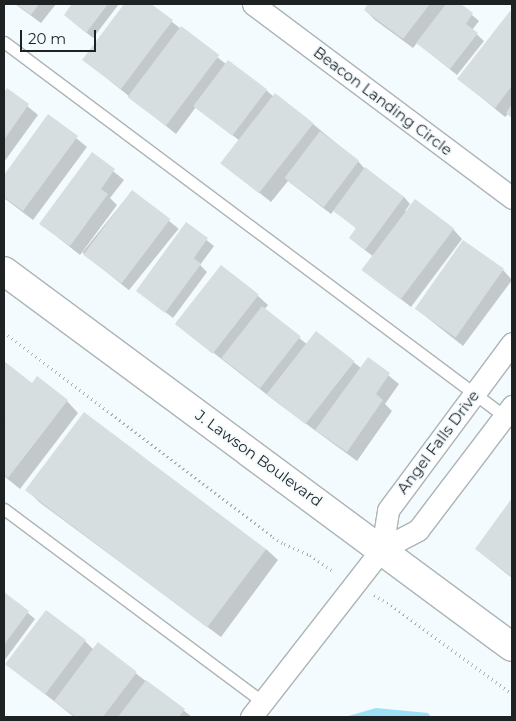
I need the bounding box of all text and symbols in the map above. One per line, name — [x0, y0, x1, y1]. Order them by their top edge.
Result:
scale bar — [22, 20, 99, 52]
text: 20 m — [28, 29, 66, 48]
street label: Beacon Landing Circle — [310, 43, 456, 159]
street label: Angel Falls Drive — [393, 387, 483, 497]
street label: J. Lawson Boulevard — [192, 406, 326, 510]

